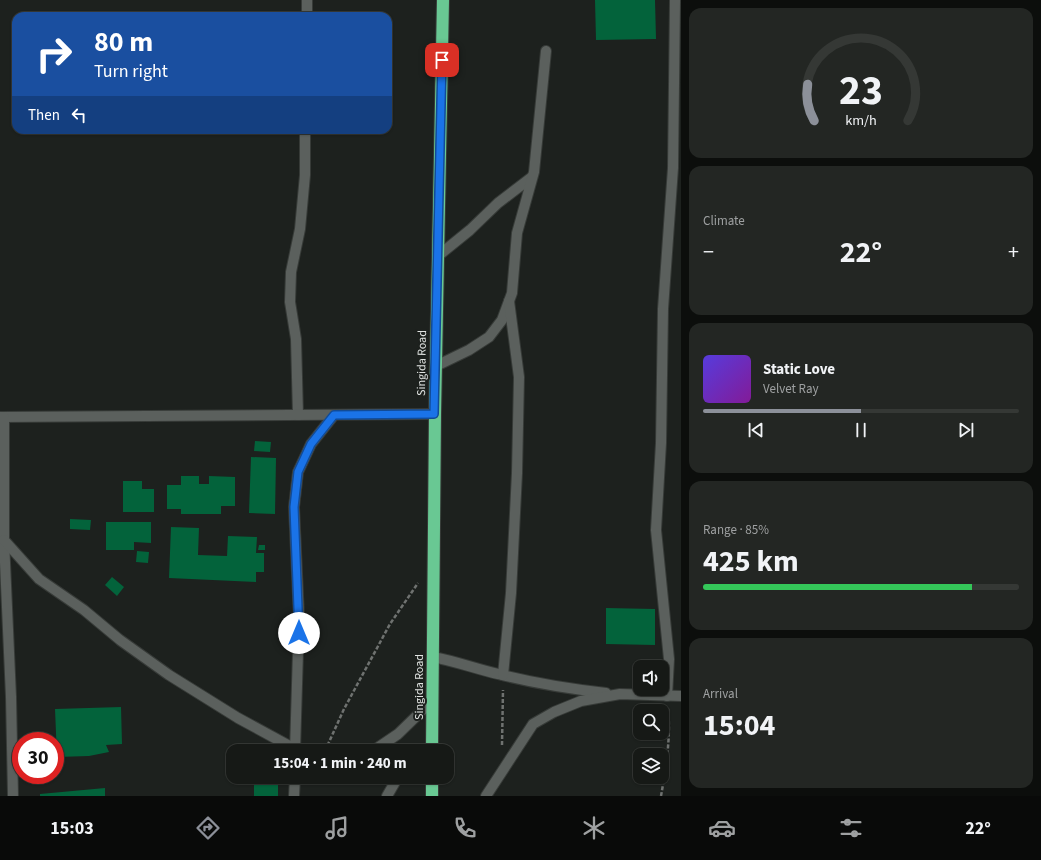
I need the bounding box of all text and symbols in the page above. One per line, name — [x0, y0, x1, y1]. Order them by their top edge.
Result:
text: 80 m — [94, 22, 153, 62]
icon: right — [28, 28, 80, 80]
pin — [425, 43, 459, 77]
icon: arrive — [431, 49, 453, 71]
text: Turn right — [94, 59, 168, 84]
text: 23 — [839, 61, 883, 121]
icon: left — [68, 104, 90, 126]
text: Then — [28, 105, 60, 126]
text: km/h — [845, 109, 877, 130]
text: Climate — [703, 212, 745, 230]
text: 22° — [840, 231, 882, 274]
text: − — [703, 236, 714, 268]
text: + — [1008, 236, 1019, 268]
street label: Singida Road — [413, 330, 431, 396]
text: Static Love — [763, 359, 835, 380]
text: Velvet Ray — [763, 380, 819, 398]
icon: previous — [745, 419, 767, 441]
icon: pause — [850, 419, 872, 441]
icon: next — [955, 419, 977, 441]
text: Range · 85% — [703, 521, 769, 539]
text: 425 km — [703, 540, 799, 583]
position arrow — [278, 612, 320, 654]
street label: Singida Road — [411, 654, 428, 720]
map controls — [633, 660, 669, 784]
button: sound — [633, 660, 669, 696]
text: Arrival — [703, 685, 738, 703]
button: search — [633, 704, 669, 740]
text: 15:04 — [703, 704, 775, 747]
speed limit sign: 30 — [12, 732, 64, 784]
button: layers — [633, 748, 669, 784]
text: 15:04 · 1 min · 240 m — [273, 753, 407, 774]
icon: directions — [194, 814, 222, 842]
icon: music — [323, 814, 351, 842]
icon: phone — [451, 814, 479, 842]
icon: climate — [580, 814, 608, 842]
icon: car — [708, 814, 736, 842]
icon: filters — [837, 814, 865, 842]
text: 15:03 — [50, 816, 94, 841]
text: 22° — [965, 816, 991, 841]

